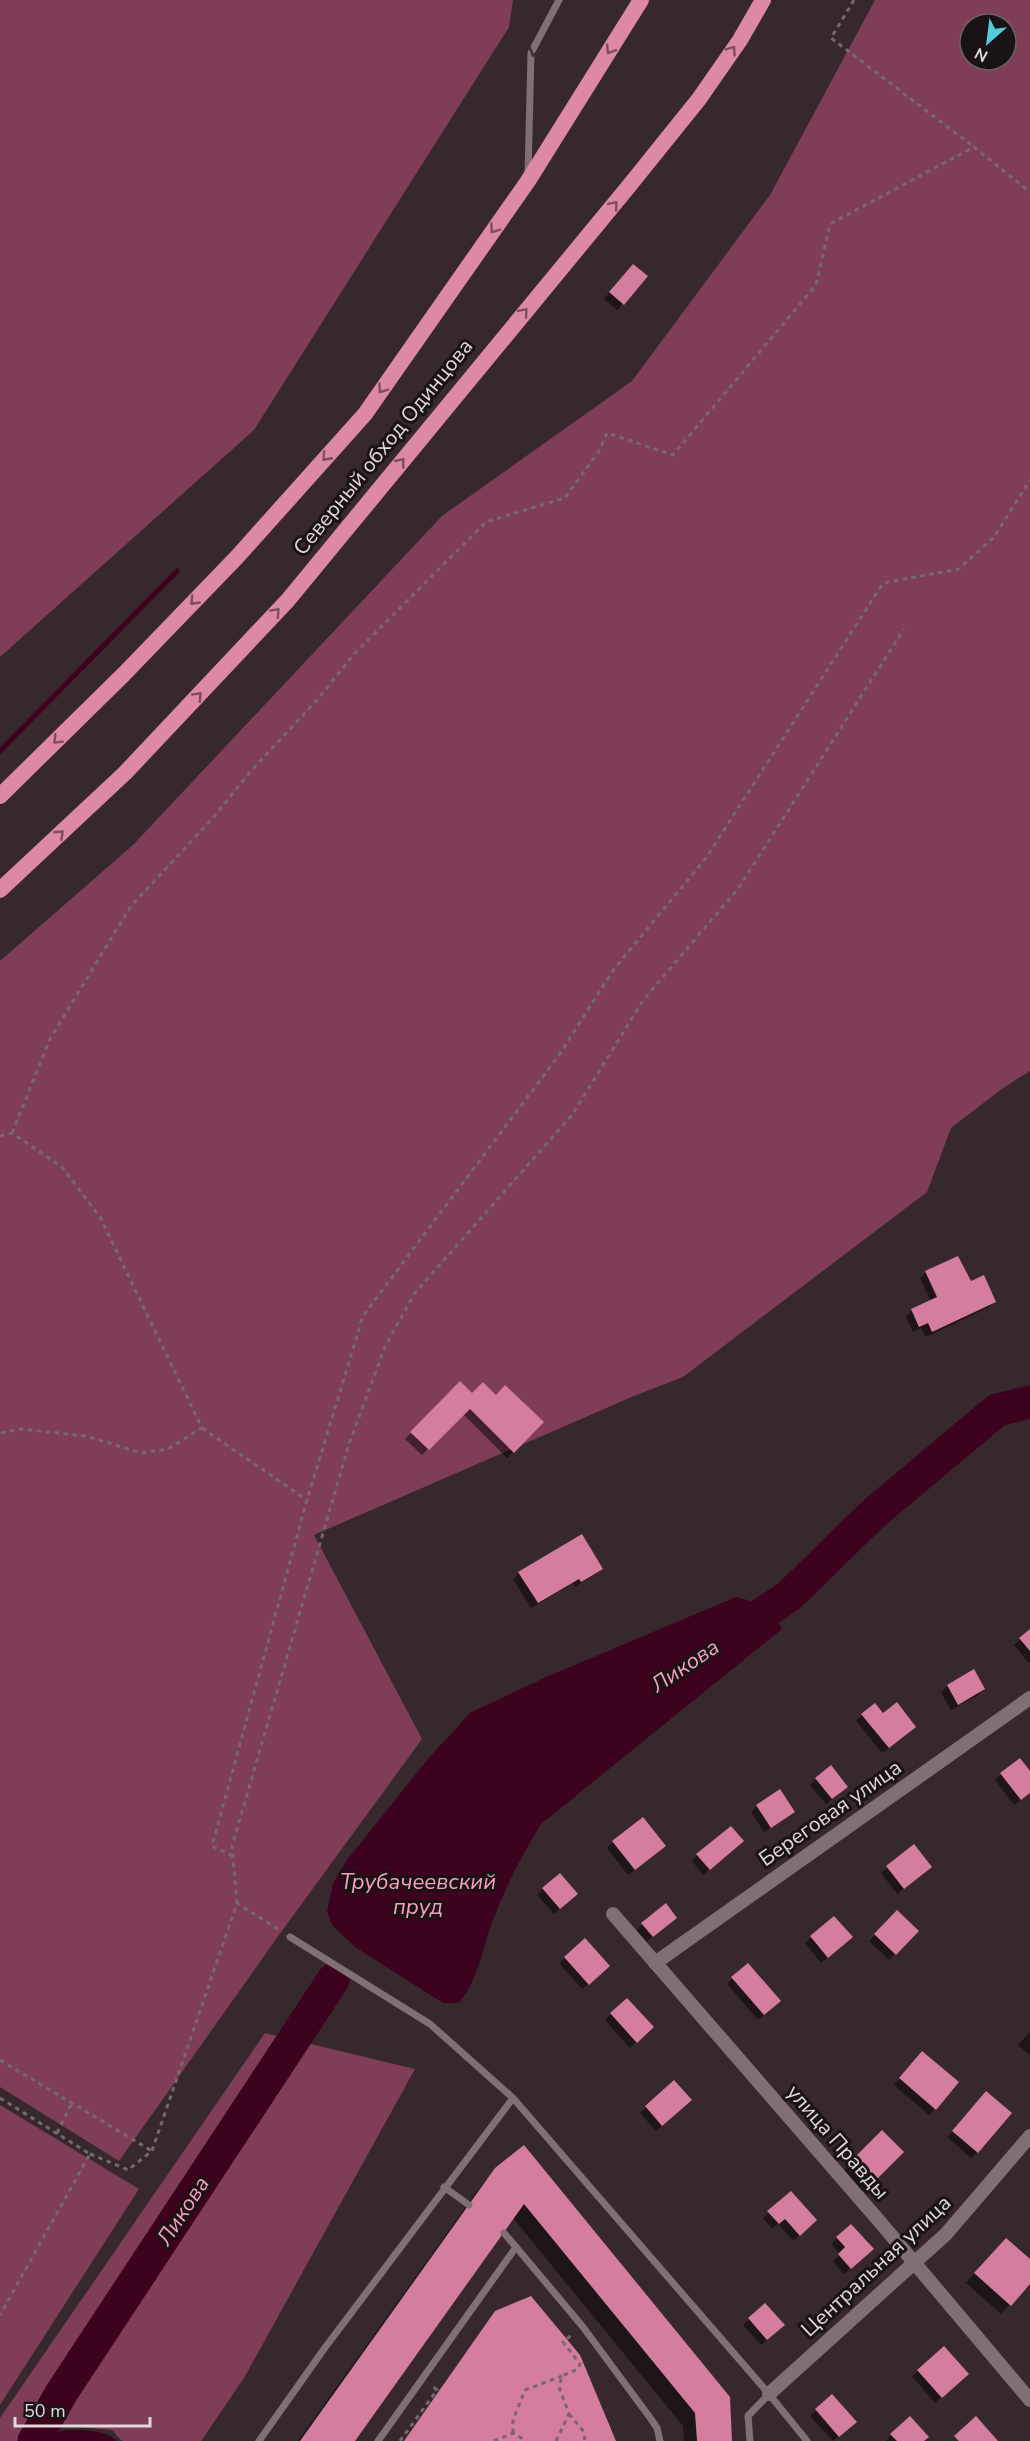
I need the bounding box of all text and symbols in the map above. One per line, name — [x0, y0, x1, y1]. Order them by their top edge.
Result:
north arrow — [958, 12, 1018, 72]
text: N — [971, 42, 992, 67]
one-way arrow — [607, 43, 618, 54]
one-way arrow — [725, 46, 736, 57]
one-way arrow — [529, 47, 541, 57]
one-way arrow — [606, 201, 617, 212]
one-way arrow — [490, 222, 501, 233]
one-way arrow — [517, 307, 528, 318]
street label: Северный обход Одинцова — [287, 333, 479, 561]
one-way arrow — [378, 382, 389, 393]
one-way arrow — [322, 451, 333, 461]
one-way arrow — [393, 458, 404, 469]
one-way arrow — [190, 595, 201, 605]
one-way arrow — [269, 608, 280, 619]
one-way arrow — [190, 692, 201, 703]
one-way arrow — [54, 733, 65, 744]
one-way arrow — [53, 830, 64, 841]
water label: Ликова — [644, 1632, 725, 1701]
street label: Береговая улица — [753, 1753, 907, 1873]
water label: Трубачеевский пруд — [340, 1867, 496, 1922]
street label: улица Правды — [781, 2079, 895, 2205]
water label: Ликова — [149, 2171, 217, 2252]
street label: Центральная улица — [795, 2189, 957, 2343]
scale bar — [15, 2390, 150, 2428]
text: 50 m — [24, 2399, 66, 2423]

